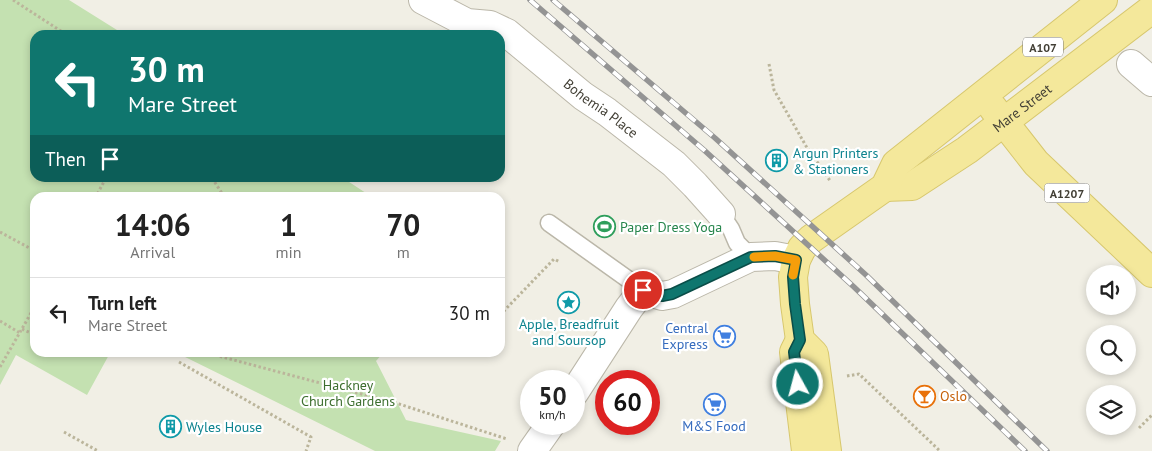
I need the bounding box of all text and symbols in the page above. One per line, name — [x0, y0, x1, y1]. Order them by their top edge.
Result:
road number: A107 — [1023, 38, 1063, 56]
text: 30 m — [128, 46, 205, 92]
icon: left — [45, 50, 110, 115]
street label: Bohemia Place — [560, 75, 642, 142]
street label: Mare Street — [989, 80, 1055, 136]
text: Mare Street — [128, 90, 237, 118]
place label: Argun Printers & Stationers — [793, 144, 878, 178]
icon: arrive — [96, 145, 124, 173]
text: Then — [45, 147, 86, 171]
building icon: Argun Printers & Stationers — [765, 149, 789, 173]
road number: A1207 — [1044, 184, 1090, 202]
text: 14:06 — [115, 205, 191, 244]
text: 1 — [280, 205, 297, 244]
text: 70 — [386, 205, 420, 244]
sports icon: Paper Dress Yoga — [592, 215, 616, 239]
place label: Paper Dress Yoga — [620, 218, 722, 236]
text: Arrival — [130, 242, 175, 262]
text: min — [276, 242, 302, 262]
text: m — [397, 242, 410, 262]
map controls — [1086, 265, 1136, 435]
button: sound — [1086, 265, 1136, 315]
pin — [622, 269, 664, 311]
icon: arrive — [629, 276, 657, 304]
place icon: Apple, Breadfruit and Soursop — [557, 290, 581, 314]
text: Turn left — [88, 291, 157, 315]
icon: left — [45, 299, 73, 327]
text: 30 m — [449, 301, 490, 325]
text: Mare Street — [88, 315, 167, 335]
place label: Apple, Breadfruit and Soursop — [519, 315, 619, 349]
place label: Central Express — [662, 319, 708, 353]
supermarket icon: Central Express — [712, 324, 736, 348]
button: search — [1086, 325, 1136, 375]
position arrow — [771, 357, 823, 409]
speed limit sign: 60 — [595, 370, 660, 435]
park label: Hackney Church Gardens — [301, 376, 395, 410]
text: 50 — [538, 380, 567, 412]
bar icon: Oslo — [912, 384, 936, 408]
button: layers — [1086, 385, 1136, 435]
place label: Oslo — [940, 387, 967, 405]
supermarket icon: M&S Food — [702, 392, 726, 416]
text: km/h — [539, 407, 566, 422]
building icon: Wyles House — [158, 415, 182, 439]
place label: M&S Food — [682, 417, 746, 435]
place label: Wyles House — [186, 418, 262, 436]

